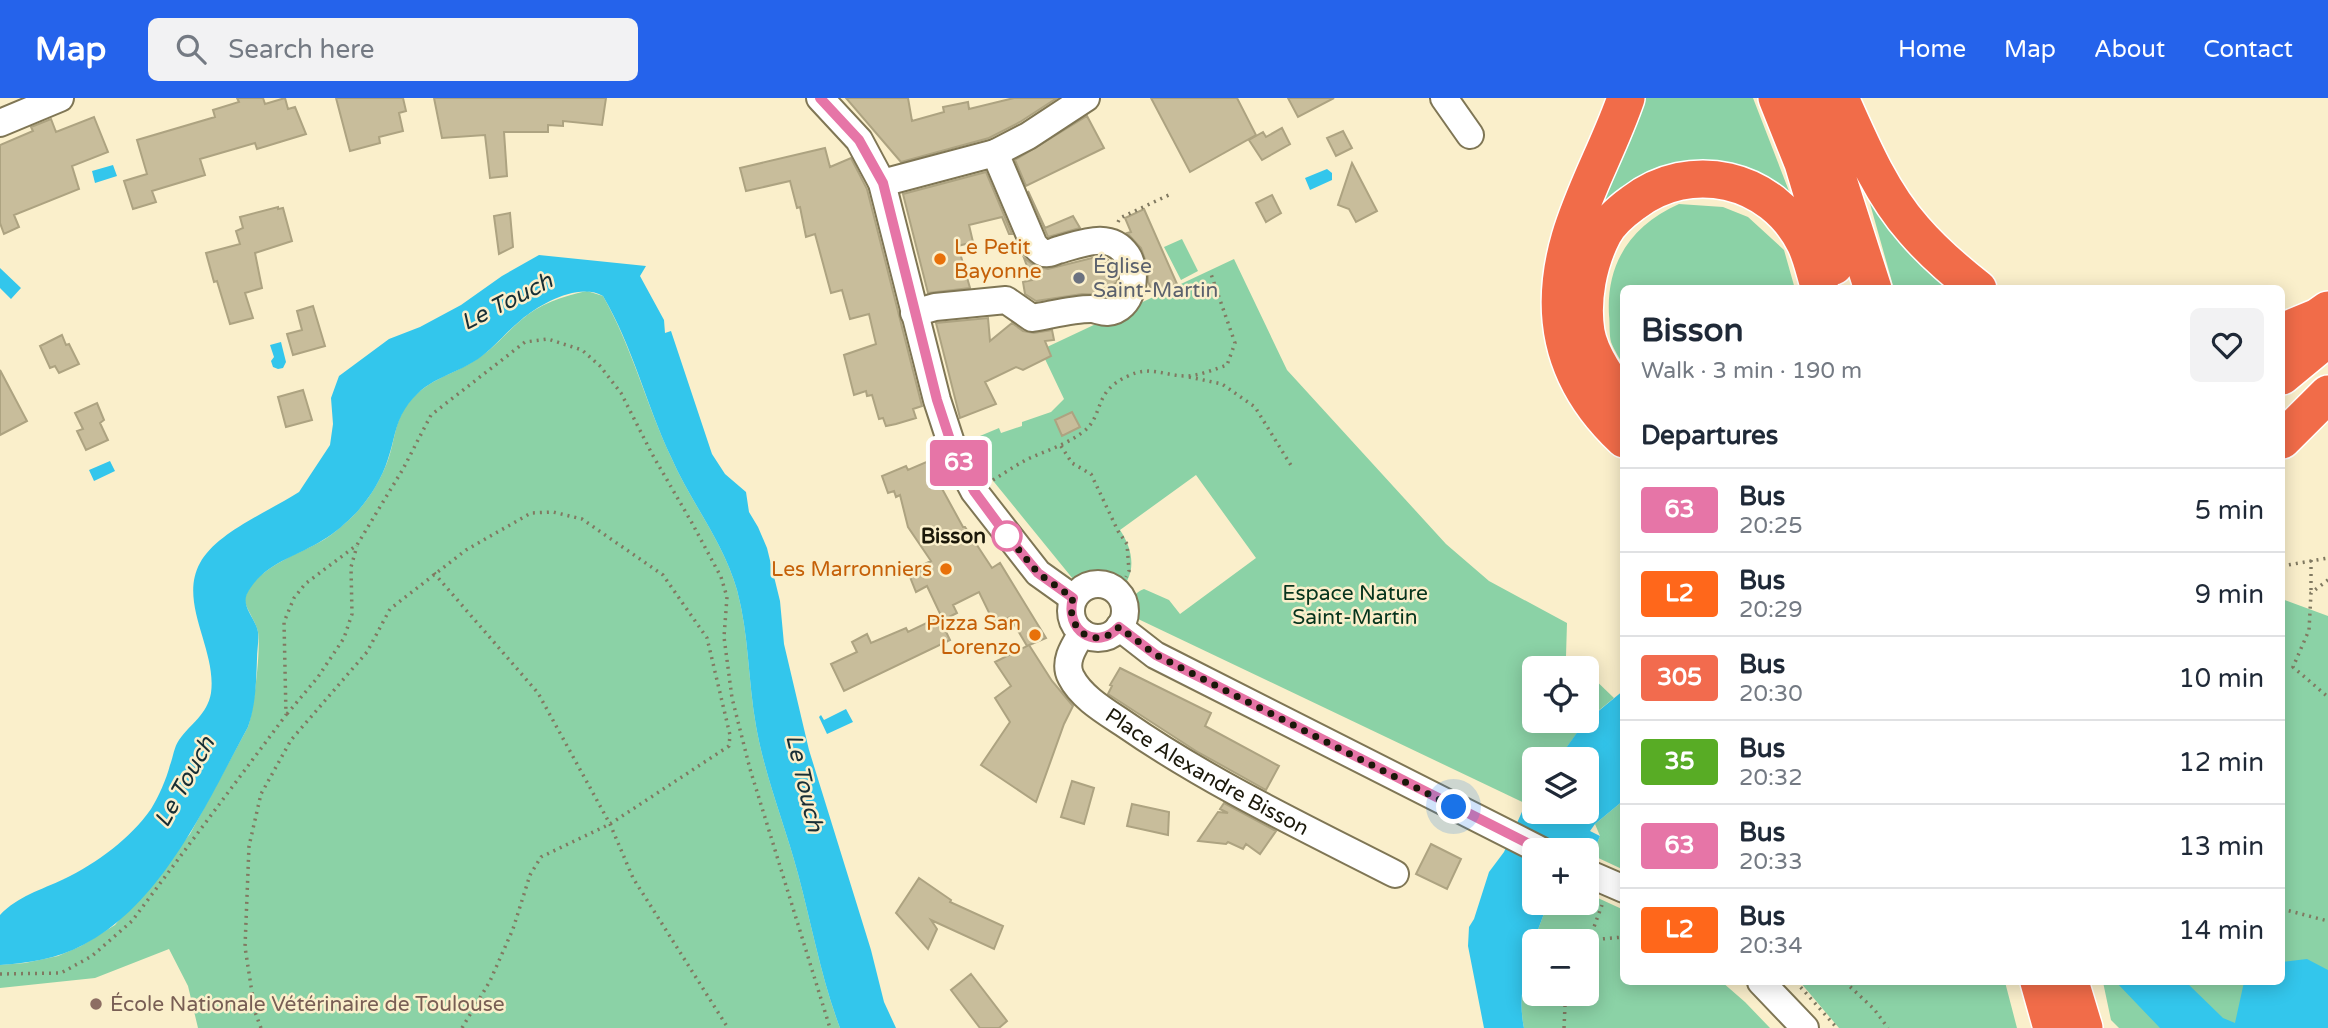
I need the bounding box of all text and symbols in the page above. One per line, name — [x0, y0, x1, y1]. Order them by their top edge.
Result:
search box — [148, 18, 638, 81]
text: Map — [35, 30, 106, 69]
icon: search — [172, 30, 210, 68]
text: Search here — [228, 34, 374, 65]
text: Home — [1898, 35, 1966, 64]
text: Map — [2004, 35, 2056, 64]
text: About — [2094, 35, 2165, 64]
text: Contact — [2203, 35, 2293, 64]
place label: Le Petit Bayonne — [954, 235, 1042, 284]
marker: Le Petit Bayonne — [932, 251, 948, 267]
place label: Église Saint-Martin — [1093, 254, 1218, 303]
water label: Le Touch — [457, 267, 558, 337]
marker: Église Saint-Martin — [1071, 270, 1087, 286]
button: heart — [2190, 308, 2264, 382]
text: Bisson — [1641, 311, 1744, 350]
text: Walk · 3 min · 190 m — [1641, 357, 1862, 385]
text: Departures — [1641, 420, 1778, 451]
line badge: 63 — [928, 440, 990, 486]
text: 63 — [944, 448, 974, 477]
text: Bus — [1739, 481, 1785, 512]
text: 63 — [1664, 495, 1695, 524]
text: 5 min — [2195, 495, 2264, 526]
text: 20:25 — [1739, 512, 1803, 540]
marker: Bisson — [992, 521, 1022, 551]
place label: Bisson — [921, 524, 986, 549]
place label: Les Marronniers — [771, 557, 932, 582]
marker: Les Marronniers — [938, 561, 954, 577]
text: Bus — [1739, 565, 1785, 596]
text: L2 — [1665, 579, 1694, 608]
text: 9 min — [2195, 579, 2264, 610]
park label: Espace Nature Saint-Martin — [1282, 581, 1428, 630]
text: 20:29 — [1739, 596, 1803, 624]
place label: Pizza San Lorenzo — [926, 611, 1021, 660]
marker: Pizza San Lorenzo — [1027, 627, 1043, 643]
text: Bus — [1739, 649, 1785, 680]
map controls — [1522, 656, 1599, 1006]
button: locate — [1522, 656, 1599, 733]
text: 305 — [1657, 663, 1702, 692]
text: 10 min — [2178, 663, 2264, 694]
text: 20:30 — [1739, 680, 1803, 708]
street label: Place Alexandre Bisson — [1101, 702, 1313, 841]
water label: Le Touch — [149, 731, 222, 832]
water label: Le Touch — [779, 732, 829, 835]
text: Bus — [1739, 733, 1785, 764]
button: layers — [1522, 747, 1599, 824]
text: 35 — [1664, 747, 1695, 776]
text: 12 min — [2178, 747, 2264, 778]
text: 20:32 — [1739, 764, 1803, 792]
your location — [1436, 789, 1471, 824]
text: Bus — [1739, 817, 1785, 848]
text: 63 — [1664, 831, 1695, 860]
text: 13 min — [2178, 831, 2264, 862]
button: + — [1522, 838, 1599, 915]
text: 20:33 — [1739, 848, 1803, 876]
text: Bus — [1739, 901, 1785, 932]
text: L2 — [1665, 915, 1694, 944]
text: 14 min — [2178, 915, 2264, 946]
button: − — [1522, 929, 1599, 1006]
text: 20:34 — [1739, 932, 1803, 960]
place label: École Nationale Vétérinaire de Toulouse — [110, 992, 505, 1017]
marker: École Nationale Vétérinaire de Toulouse — [88, 996, 104, 1012]

